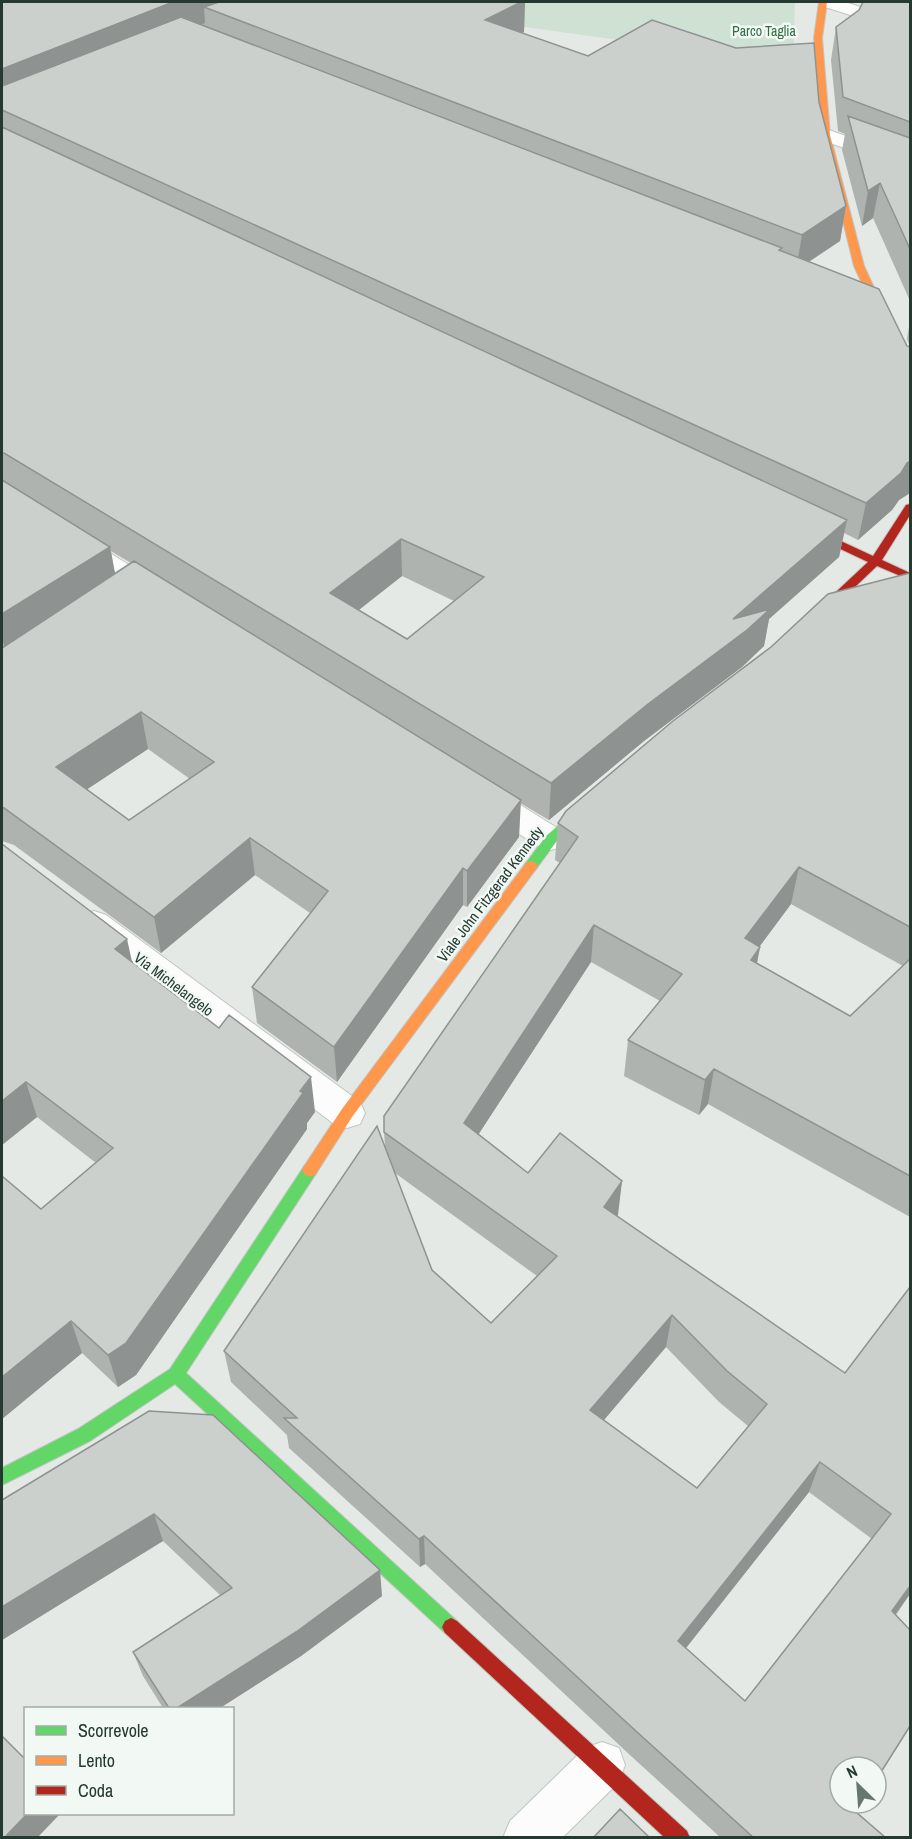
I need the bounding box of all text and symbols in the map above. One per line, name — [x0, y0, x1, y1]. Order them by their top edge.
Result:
park label: Parco Taglia — [732, 22, 797, 40]
street label: Viale John Fitzgerad Kennedy — [432, 821, 549, 966]
street label: Via Michelangelo — [130, 947, 218, 1021]
legend — [24, 1707, 234, 1815]
text: Scorrevole — [78, 1718, 149, 1743]
text: Lento — [78, 1748, 115, 1773]
north arrow — [828, 1755, 888, 1815]
text: N — [843, 1759, 861, 1783]
text: Coda — [78, 1778, 113, 1803]

